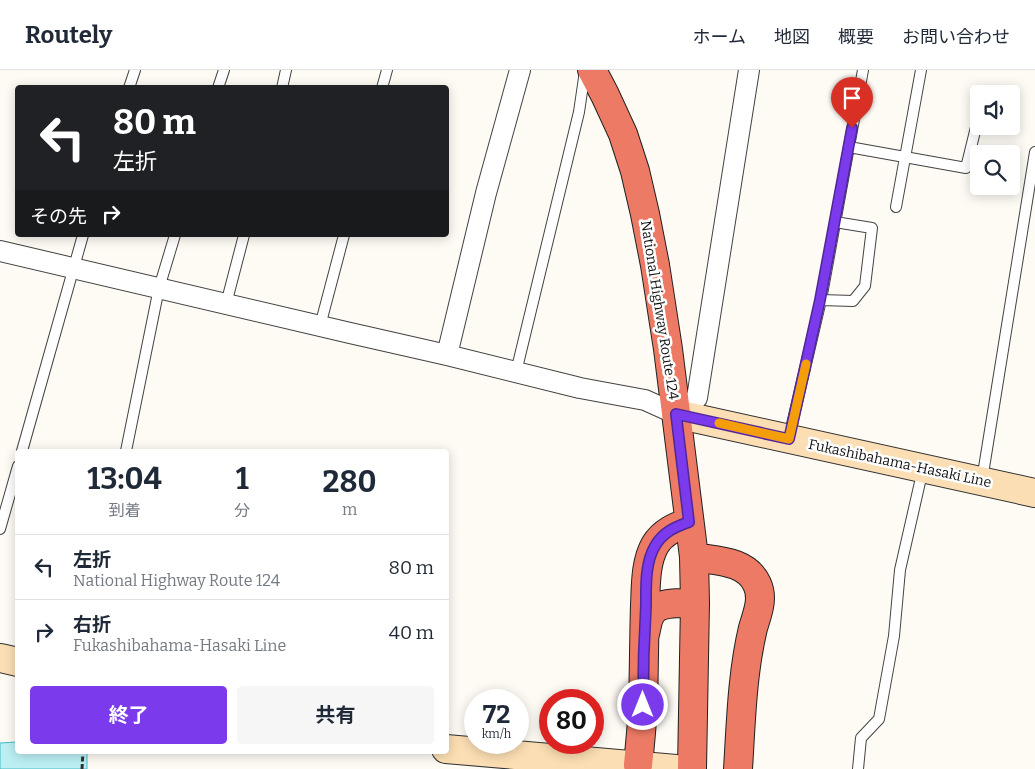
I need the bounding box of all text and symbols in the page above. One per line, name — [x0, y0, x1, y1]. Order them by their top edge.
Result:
text: Routely — [25, 21, 112, 49]
text: ホーム — [693, 26, 746, 48]
text: 地図 — [774, 26, 810, 48]
text: 概要 — [838, 26, 874, 48]
text: お問い合わせ — [902, 26, 1010, 48]
pin — [831, 77, 873, 128]
icon: arrive — [838, 84, 866, 112]
map controls — [970, 85, 1020, 195]
button: sound — [970, 85, 1020, 135]
text: 80 m — [113, 101, 196, 143]
icon: left — [30, 105, 95, 170]
button: search — [970, 145, 1020, 195]
text: 左折 — [113, 148, 157, 175]
icon: right — [97, 200, 125, 228]
text: その先 — [30, 205, 87, 228]
street label: National Highway Route 124 — [637, 219, 682, 401]
street label: Fukashibahama-Hasaki Line — [807, 436, 993, 491]
text: 13:04 — [87, 461, 162, 497]
text: 1 — [236, 461, 249, 497]
text: 280 — [323, 464, 377, 500]
text: m — [342, 500, 357, 519]
text: 到着 — [109, 501, 141, 520]
text: 分 — [234, 501, 250, 520]
text: 左折 — [73, 548, 111, 571]
icon: left — [30, 553, 58, 581]
text: 80 m — [388, 556, 434, 579]
text: National Highway Route 124 — [73, 571, 280, 590]
text: 右折 — [73, 613, 111, 636]
icon: right — [30, 618, 58, 646]
text: 40 m — [389, 621, 434, 644]
text: Fukashibahama-Hasaki Line — [73, 636, 286, 655]
position arrow — [616, 678, 668, 730]
button: 終了 — [30, 686, 227, 744]
button: 共有 — [237, 686, 434, 744]
speed limit sign: 80 — [539, 689, 604, 754]
text: 72 — [483, 700, 510, 730]
text: km/h — [482, 727, 511, 741]

